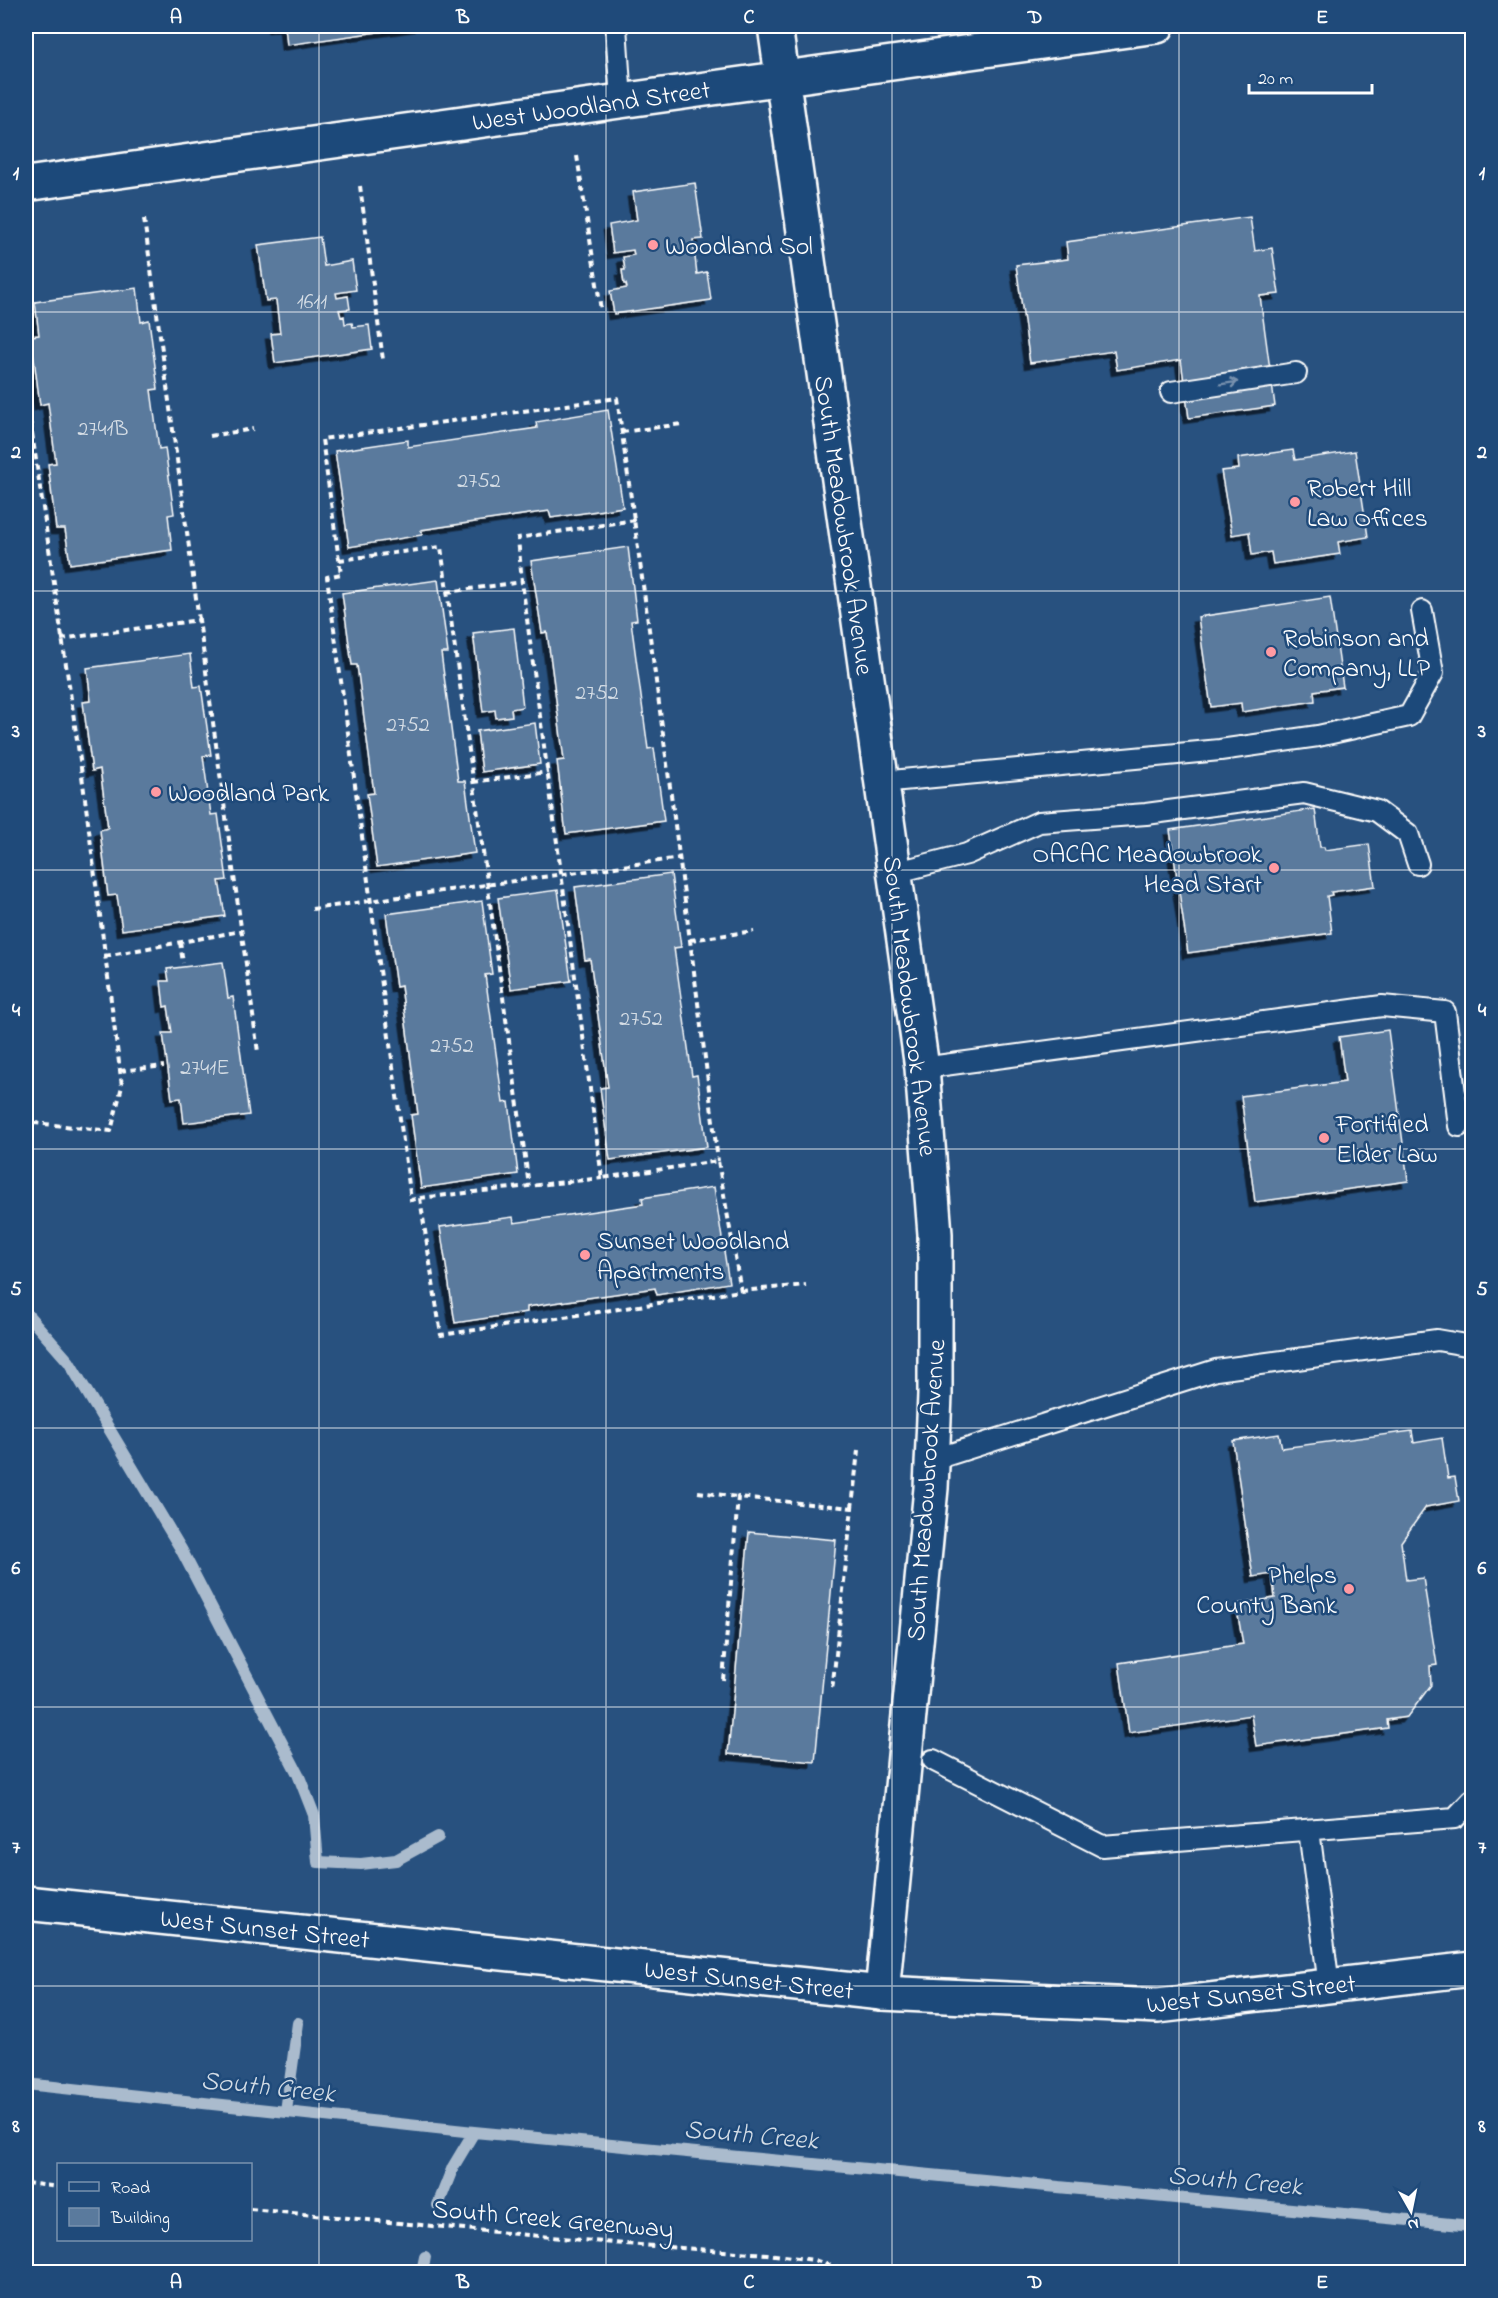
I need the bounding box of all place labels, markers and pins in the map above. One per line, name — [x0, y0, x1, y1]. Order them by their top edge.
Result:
place label: Woodland Sol — [665, 229, 813, 267]
marker: Woodland Sol — [646, 238, 660, 252]
place label: Robert Hill Law Offices — [1307, 471, 1428, 539]
marker: Robert Hill Law Offices — [1288, 495, 1302, 509]
place label: Robinson and Company, LLP — [1283, 621, 1431, 689]
marker: Robinson and Company, LLP — [1264, 645, 1278, 659]
place label: Woodland Park — [168, 776, 330, 814]
marker: Woodland Park — [149, 785, 163, 799]
place label: OACAC Meadowbrook Head Start — [1032, 837, 1263, 905]
marker: OACAC Meadowbrook Head Start — [1267, 861, 1281, 875]
place label: Fortified Elder Law — [1335, 1107, 1438, 1175]
marker: Fortified Elder Law — [1317, 1131, 1331, 1145]
place label: Sunset Woodland Apartments — [597, 1224, 789, 1292]
marker: Sunset Woodland Apartments — [578, 1248, 592, 1262]
place label: Phelps County Bank — [1196, 1558, 1338, 1626]
marker: Phelps County Bank — [1342, 1582, 1356, 1596]

